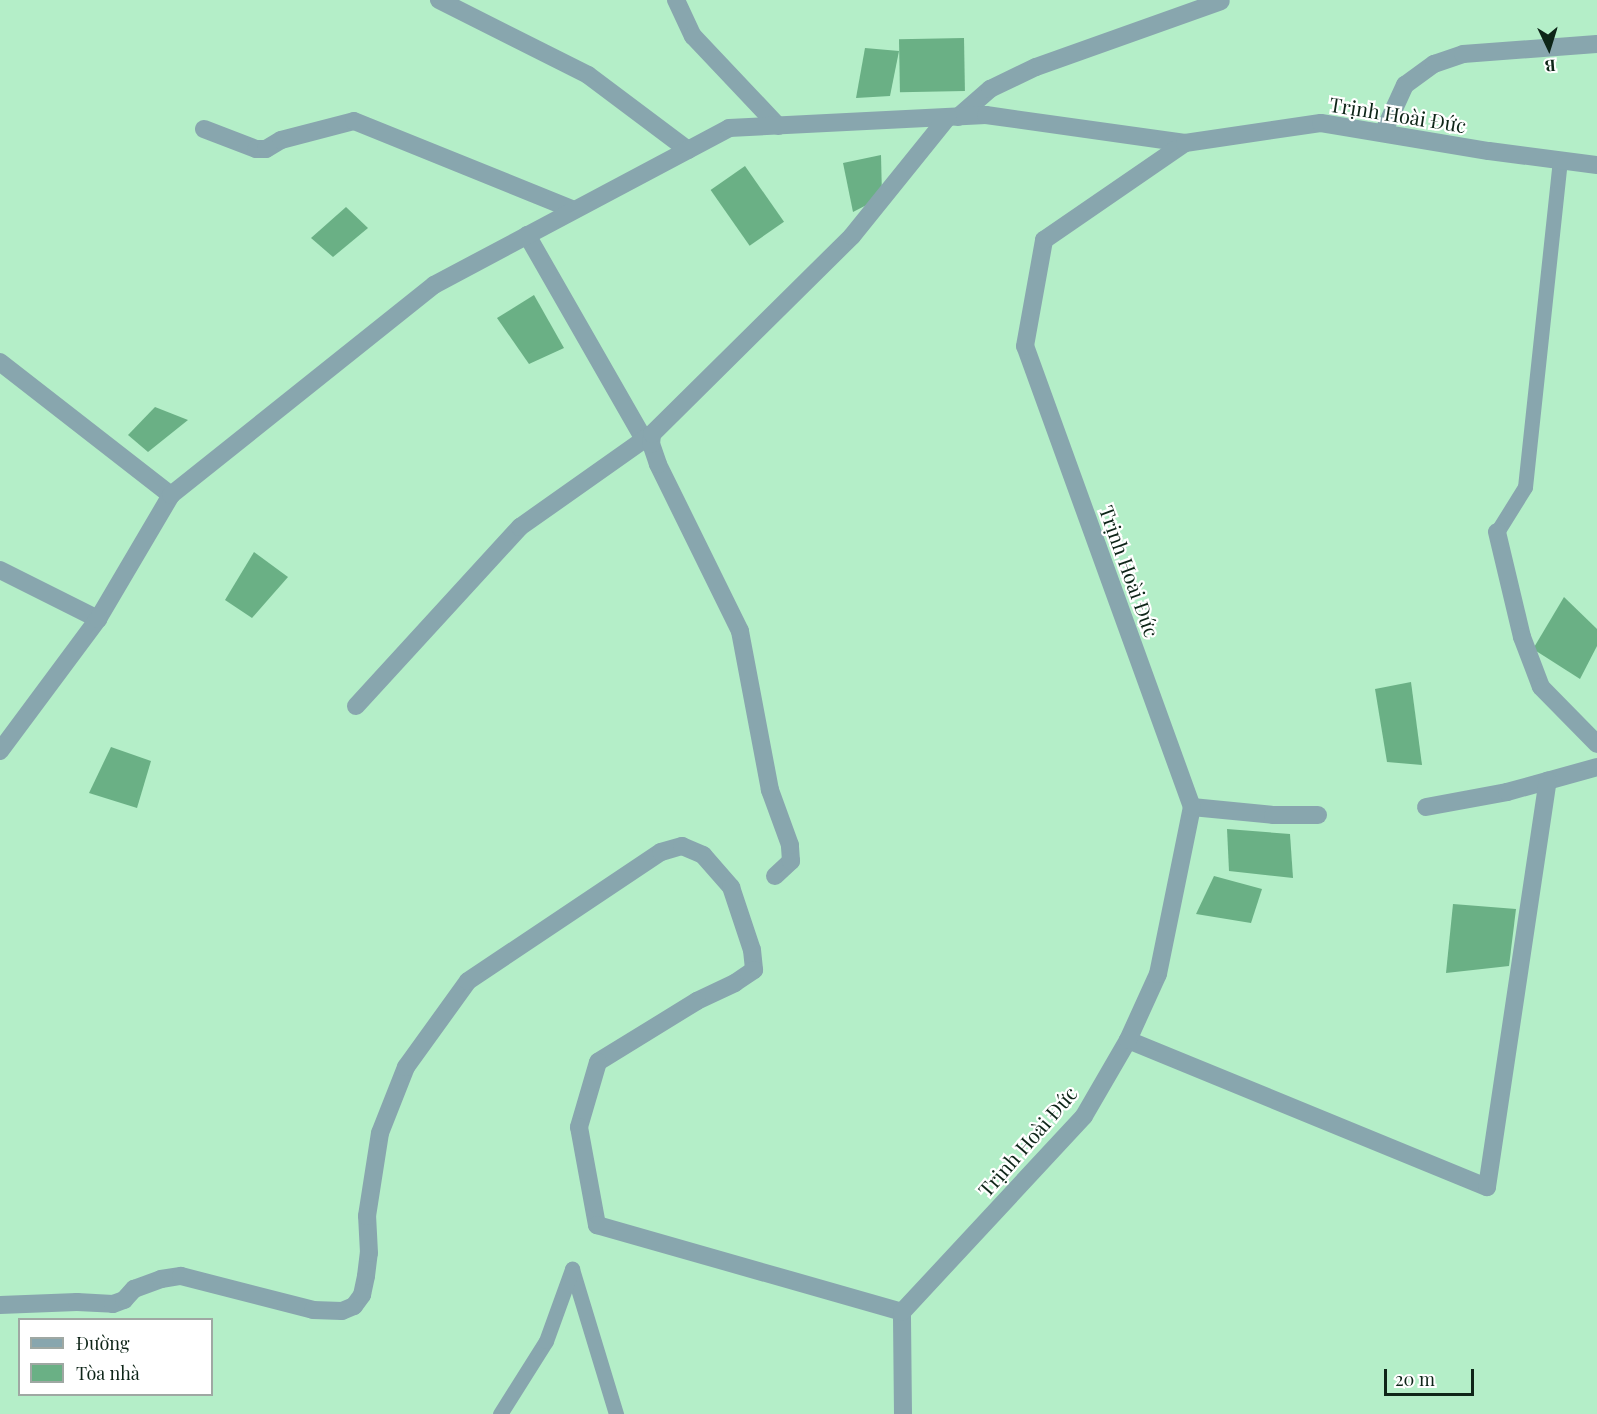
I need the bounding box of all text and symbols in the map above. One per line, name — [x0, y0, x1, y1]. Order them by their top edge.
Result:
north arrow — [1519, 18, 1579, 78]
text: B — [1544, 56, 1556, 77]
street label: Trịnh Hoài Đức — [1328, 91, 1468, 137]
street label: Trịnh Hoài Đức — [1095, 502, 1165, 640]
street label: Trịnh Hoài Đức — [973, 1081, 1081, 1201]
legend — [18, 1318, 213, 1396]
text: Đường — [76, 1331, 129, 1355]
scale bar — [1387, 1357, 1477, 1395]
text: Tòa nhà — [76, 1361, 140, 1385]
text: 20 m — [1395, 1367, 1435, 1391]

